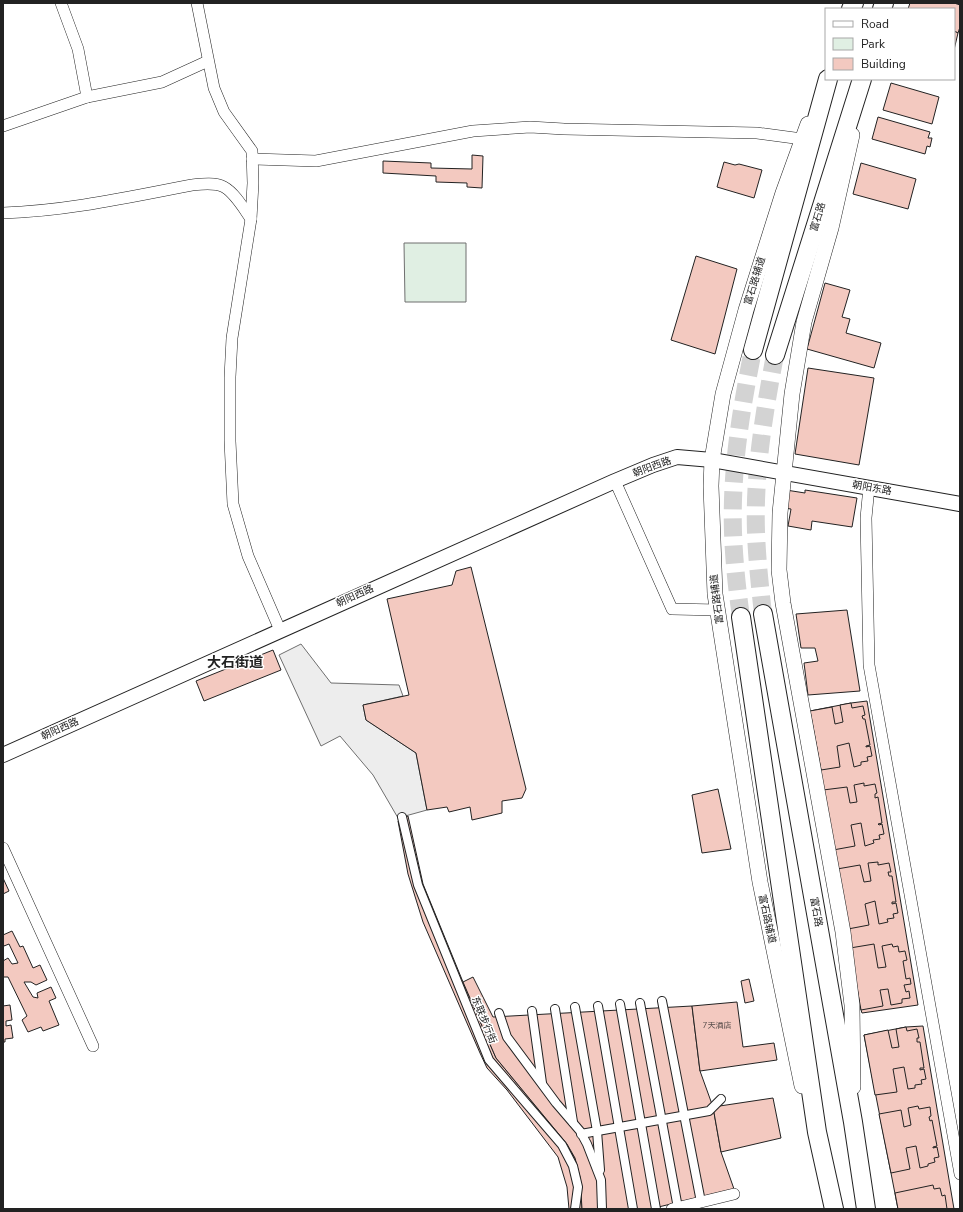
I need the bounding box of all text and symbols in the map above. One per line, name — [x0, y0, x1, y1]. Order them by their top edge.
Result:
legend — [825, 8, 955, 80]
text: Road — [861, 16, 889, 32]
text: Park — [861, 36, 886, 52]
text: Building — [861, 56, 906, 72]
street label: 富石路 — [807, 201, 829, 233]
street label: 富石路辅道 — [741, 255, 769, 307]
street label: 朝阳西路 — [631, 454, 673, 480]
street label: 朝阳东路 — [851, 478, 893, 498]
street label: 富石路辅道 — [707, 573, 727, 625]
street label: 朝阳西路 — [334, 581, 376, 611]
district label: 大石街道 — [207, 653, 263, 672]
street label: 朝阳西路 — [39, 714, 81, 744]
street label: 富石路辅道 — [755, 893, 779, 945]
street label: 富石路 — [807, 896, 825, 928]
street label: 东联步行街 — [468, 994, 500, 1046]
house number: 7天酒店 — [703, 1020, 731, 1031]

